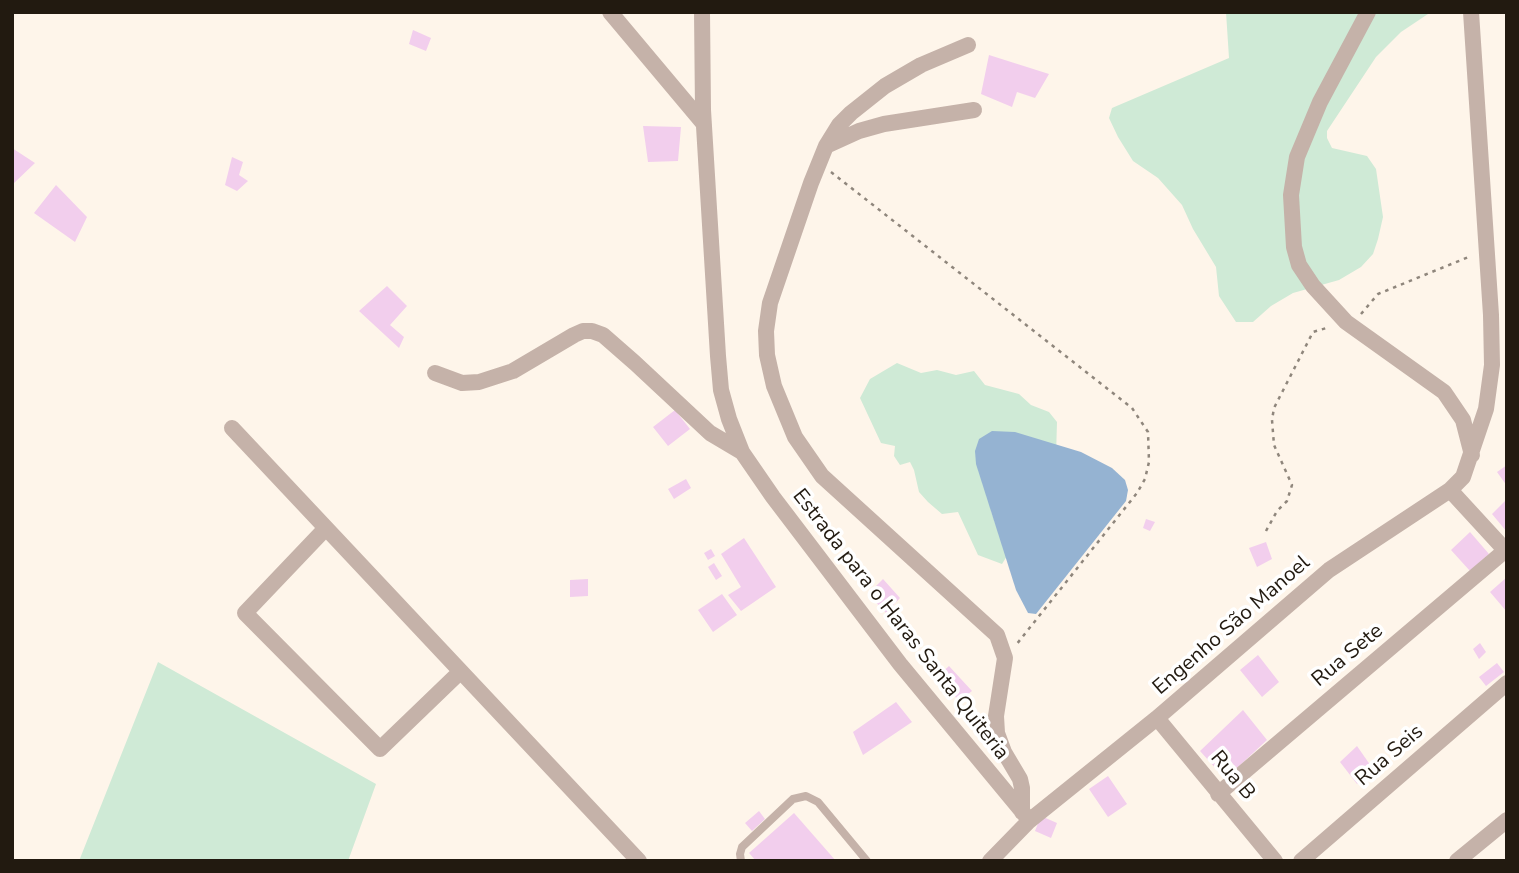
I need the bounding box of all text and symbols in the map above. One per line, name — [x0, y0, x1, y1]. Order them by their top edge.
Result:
street label: Estrada para o Haras Santa Quiteria — [786, 485, 1014, 765]
street label: Engenho São Manoel — [1148, 551, 1316, 701]
street label: Rua Sete — [1307, 619, 1389, 693]
street label: Rua Seis — [1351, 720, 1429, 792]
street label: Rua B — [1204, 746, 1260, 806]

